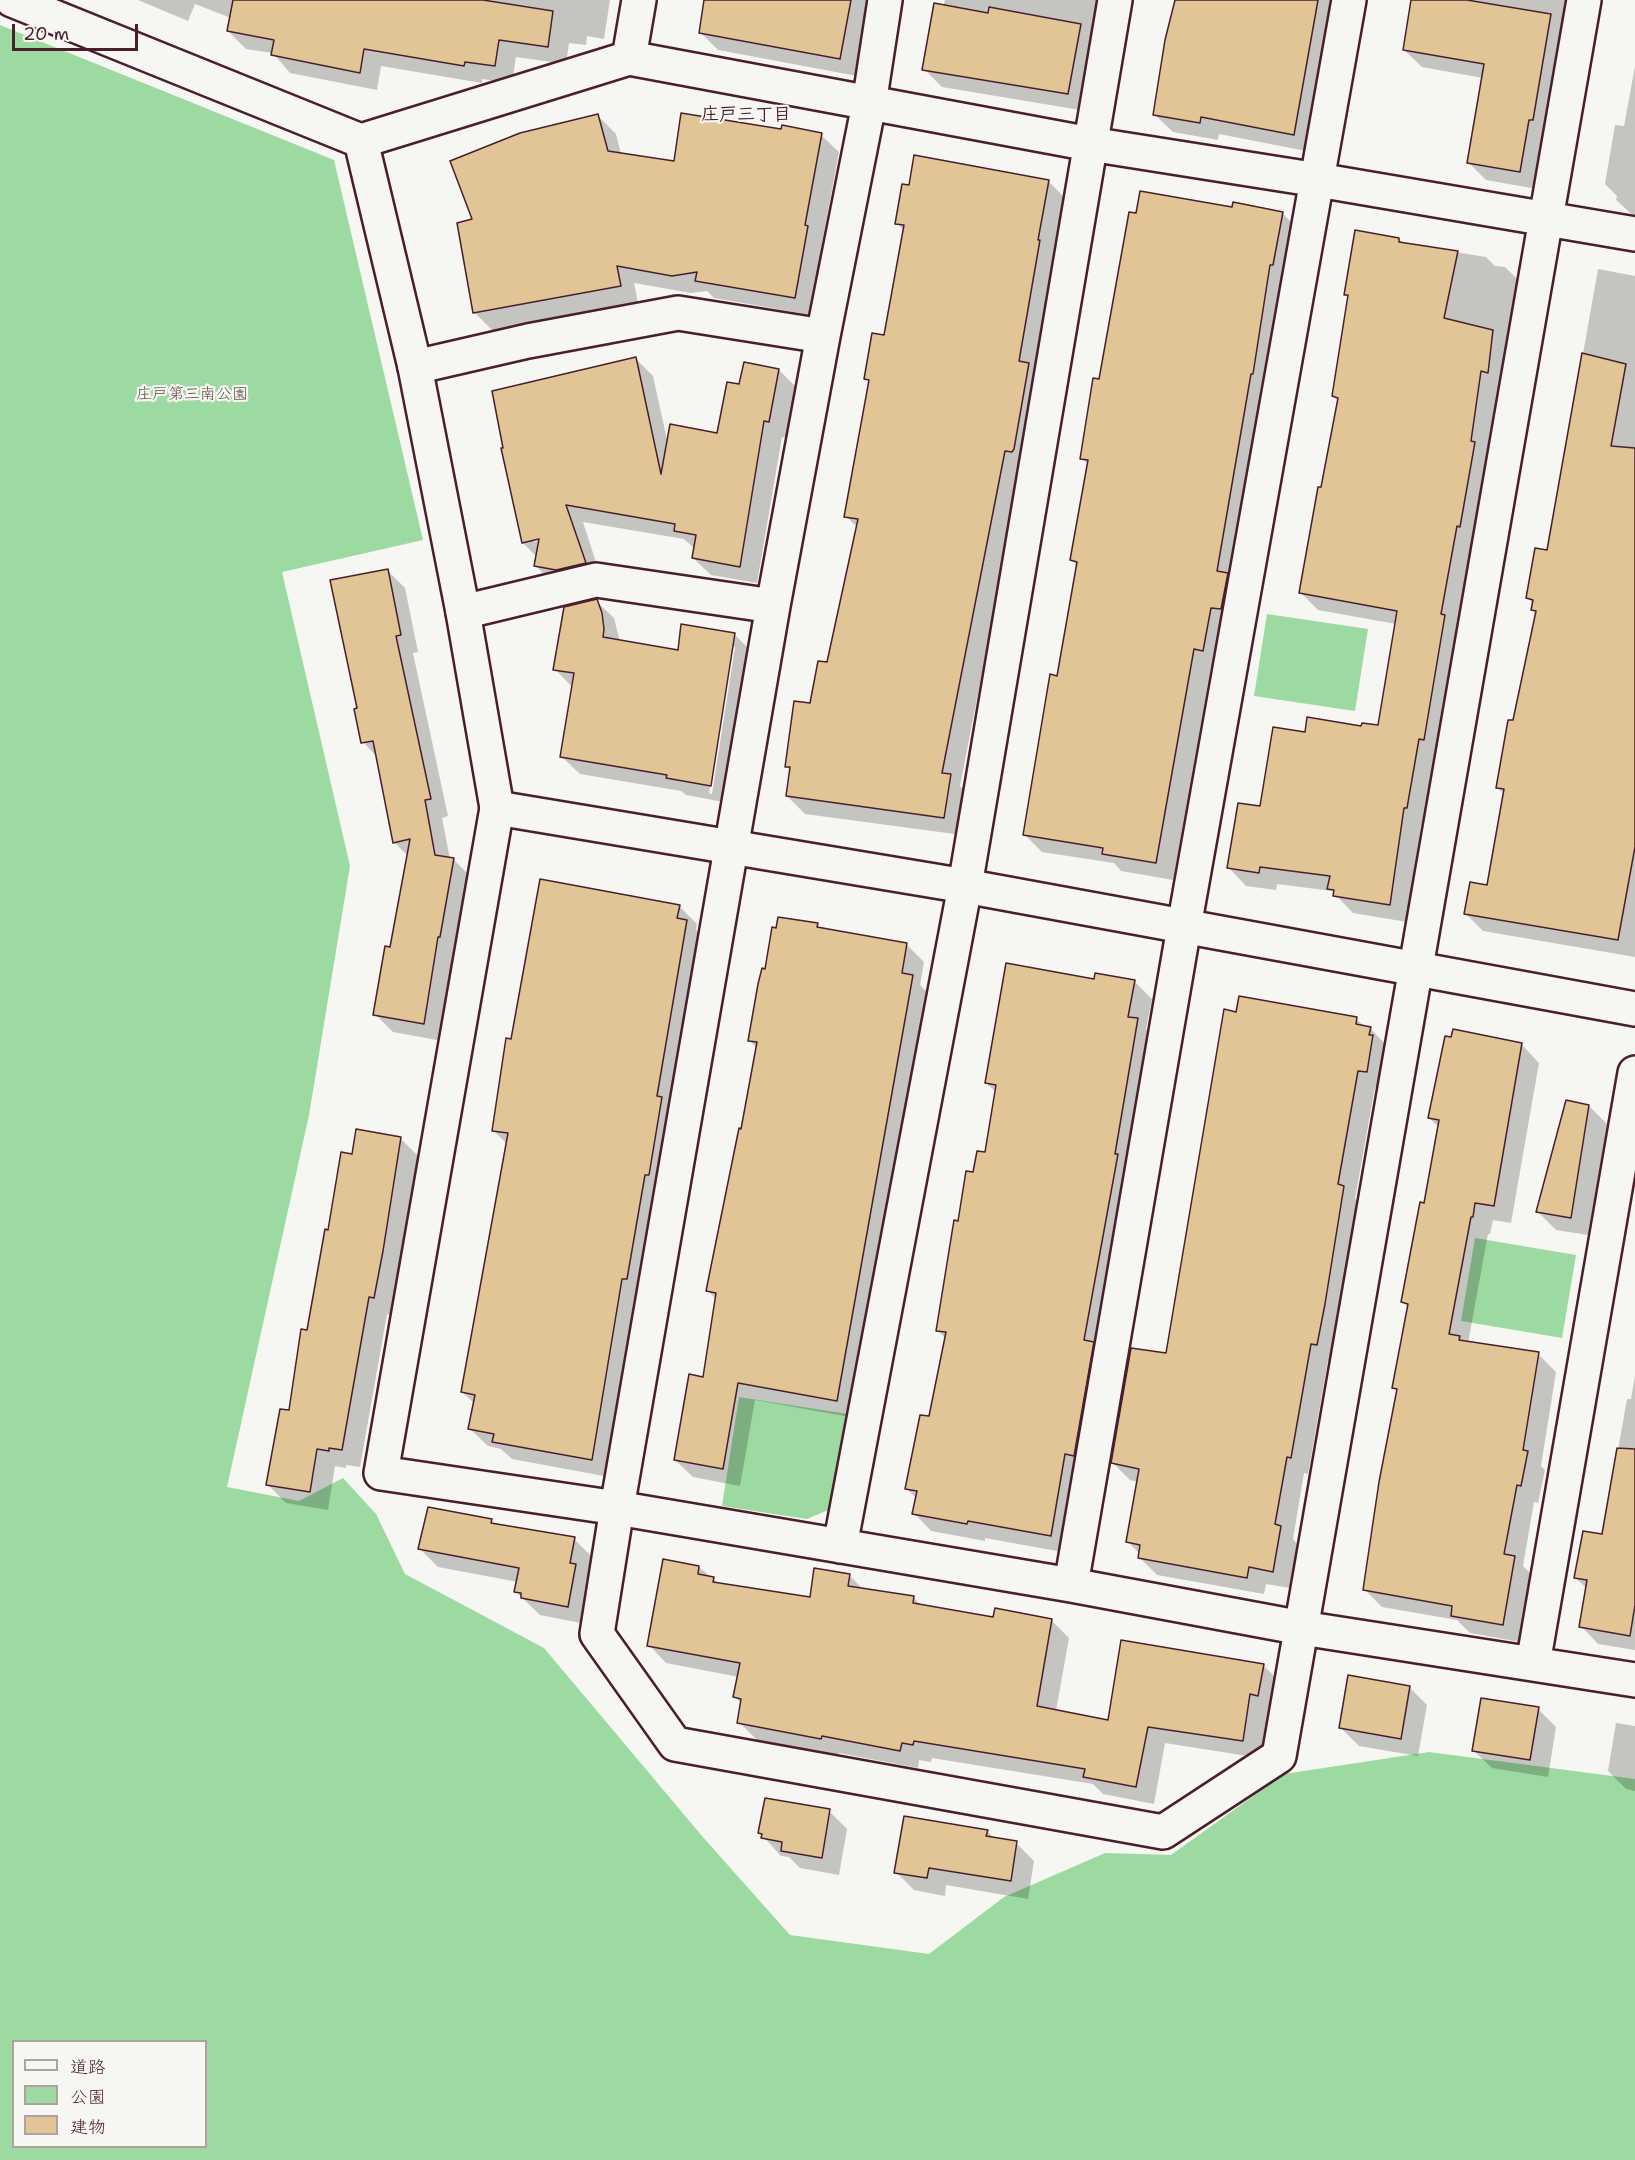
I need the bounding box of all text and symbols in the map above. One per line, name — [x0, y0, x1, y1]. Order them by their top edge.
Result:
scale bar — [15, 12, 141, 50]
text: 20 m — [23, 22, 69, 46]
district label: 庄戸三丁目 — [701, 104, 791, 126]
park label: 庄戸第三南公園 — [136, 385, 248, 405]
legend — [12, 2040, 207, 2148]
text: 道路 — [70, 2055, 106, 2079]
text: 公園 — [70, 2085, 106, 2109]
text: 建物 — [70, 2115, 106, 2139]

